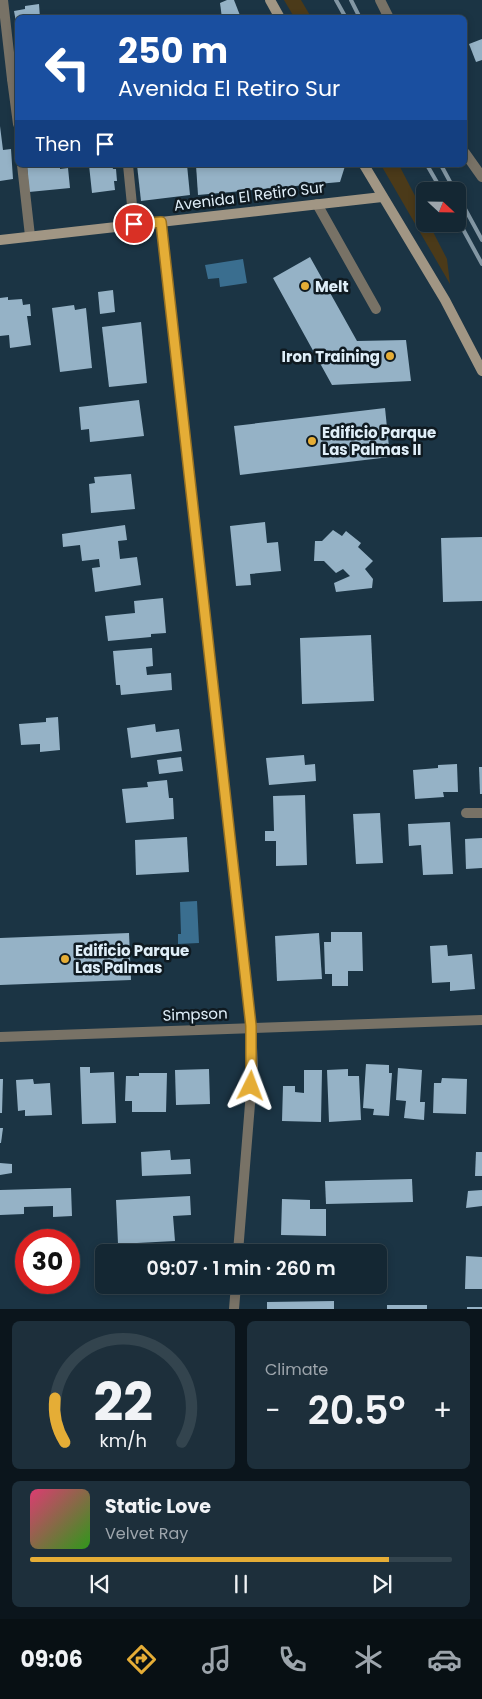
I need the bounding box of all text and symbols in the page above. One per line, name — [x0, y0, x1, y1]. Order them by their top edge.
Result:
text: 250 m — [118, 26, 228, 75]
icon: left — [35, 35, 100, 100]
text: Avenida El Retiro Sur — [118, 73, 340, 104]
icon: arrive — [91, 130, 119, 158]
text: Then — [35, 131, 81, 158]
street label: Avenida El Retiro Sur — [173, 176, 326, 216]
north arrow — [416, 182, 466, 232]
map controls — [416, 182, 466, 232]
pin — [113, 203, 155, 245]
icon: arrive — [120, 210, 148, 238]
place label: Melt — [315, 276, 349, 297]
marker: Melt — [299, 280, 311, 292]
place label: Iron Training — [282, 346, 380, 367]
marker: Iron Training — [384, 350, 396, 362]
place label: Edificio Parque Las Palmas II — [322, 422, 436, 460]
marker: Edificio Parque Las Palmas II — [306, 435, 318, 447]
place label: Edificio Parque Las Palmas — [75, 940, 189, 978]
marker: Edificio Parque Las Palmas — [59, 953, 71, 965]
street label: Simpson — [162, 1002, 228, 1026]
position arrow — [224, 1059, 276, 1111]
speed limit sign: 30 — [15, 1229, 80, 1294]
text: 09:07 · 1 min · 260 m — [146, 1255, 336, 1282]
text: Climate — [265, 1358, 328, 1381]
text: 22 — [94, 1366, 153, 1439]
text: 20.5° — [308, 1384, 405, 1437]
text: − — [265, 1391, 280, 1430]
text: + — [433, 1391, 452, 1430]
text: km/h — [100, 1428, 147, 1453]
text: Static Love — [105, 1493, 211, 1520]
text: Velvet Ray — [105, 1522, 188, 1545]
icon: previous — [86, 1570, 114, 1598]
icon: pause — [227, 1570, 255, 1598]
icon: next — [368, 1570, 396, 1598]
icon: directions — [124, 1642, 159, 1677]
icon: music — [199, 1642, 234, 1677]
icon: phone — [275, 1642, 310, 1677]
icon: climate — [351, 1642, 386, 1677]
icon: car — [427, 1642, 462, 1677]
text: 09:06 — [20, 1644, 83, 1675]

